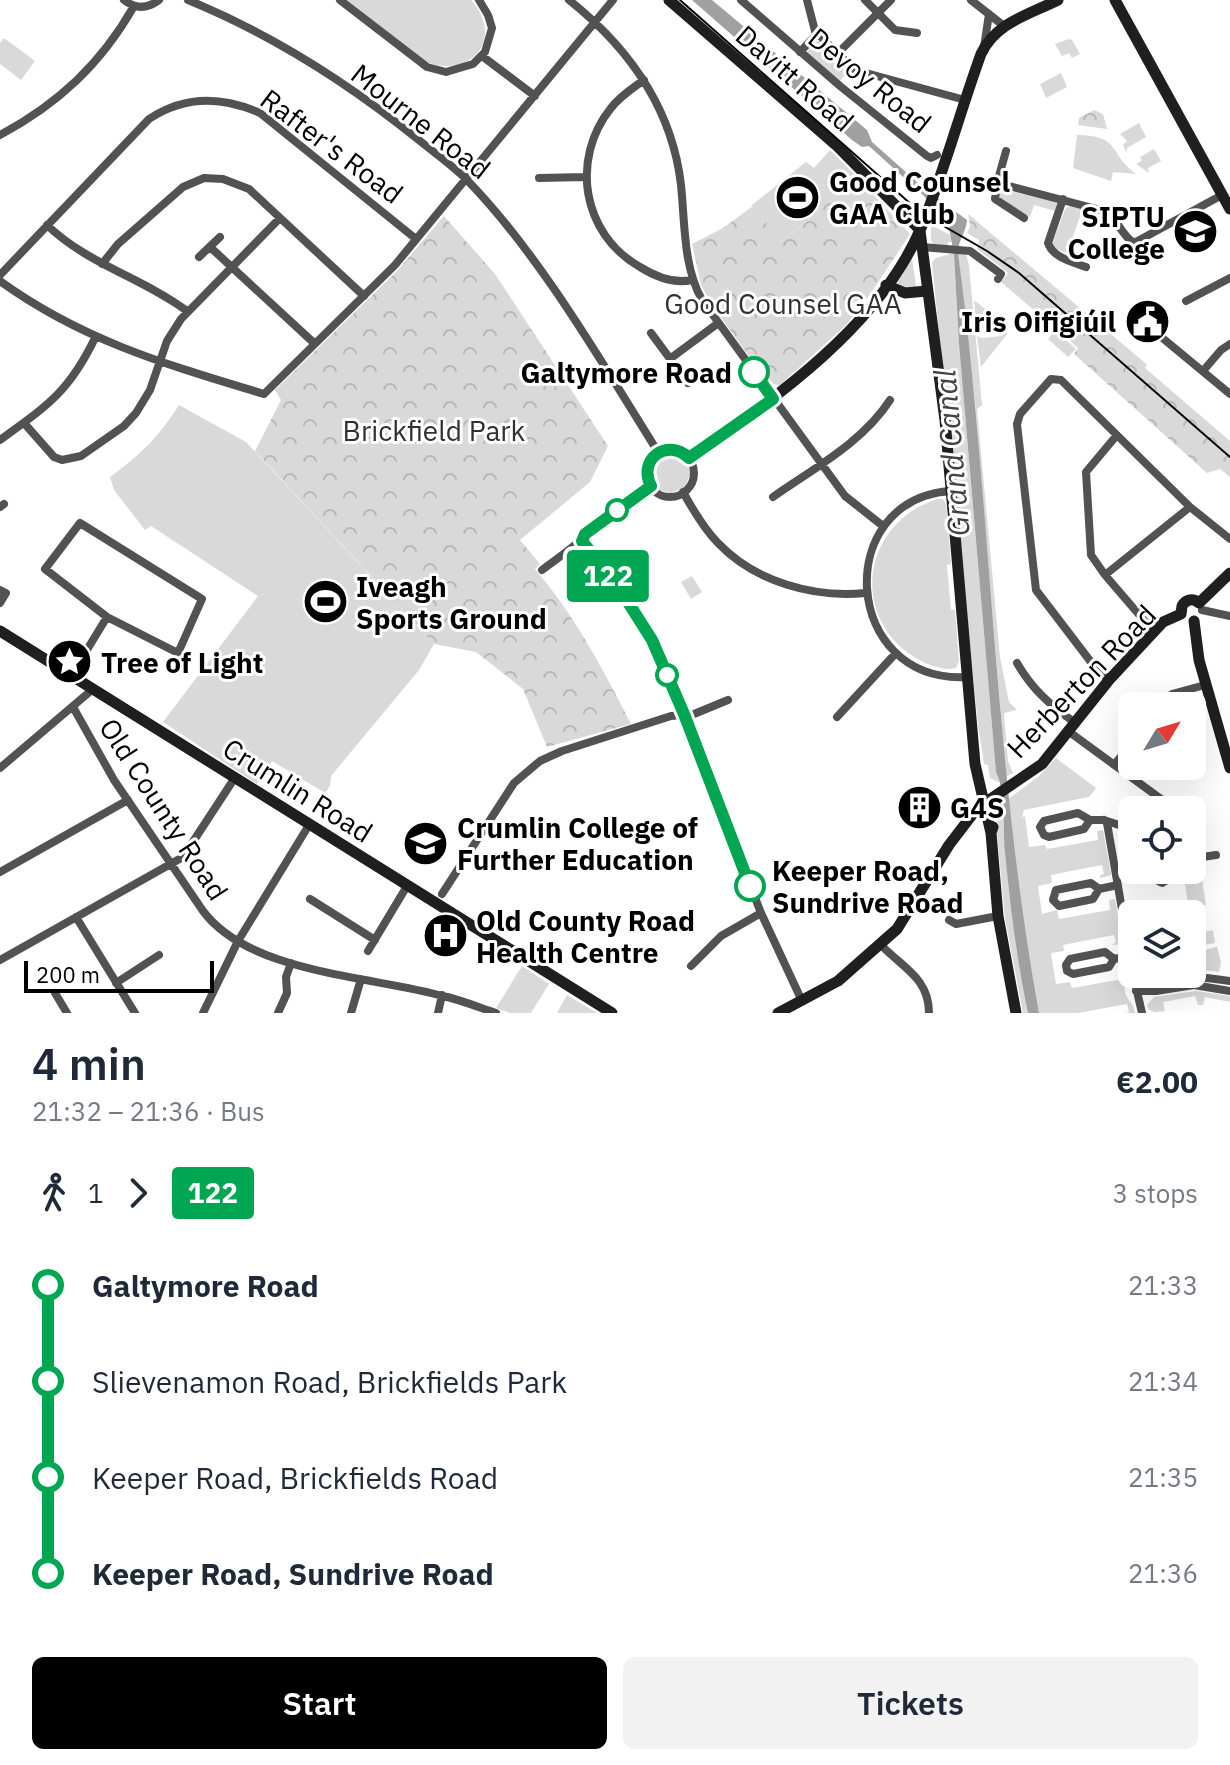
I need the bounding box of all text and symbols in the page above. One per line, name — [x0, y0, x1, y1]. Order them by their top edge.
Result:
street label: Davitt Road — [728, 17, 862, 139]
street label: Devoy Road — [801, 19, 939, 141]
street label: Mourne Road — [344, 55, 498, 187]
street label: Rafter's Road — [253, 80, 411, 212]
place label: Good Counsel GAA Club — [829, 163, 1010, 232]
sports icon: Good Counsel GAA Club — [774, 173, 822, 221]
place label: SIPTU College — [1067, 198, 1165, 267]
school or university icon: SIPTU College — [1172, 208, 1220, 256]
park label: Good Counsel GAA — [664, 285, 902, 322]
public building icon: Iris Oifigiúil — [1123, 297, 1171, 345]
place label: Iris Oifigiúil — [961, 303, 1116, 340]
place label: Galtymore Road — [520, 354, 732, 391]
marker: Galtymore Road — [739, 357, 769, 387]
water label: Grand Canal — [924, 368, 978, 538]
park label: Brickfield Park — [343, 412, 526, 449]
unlabelled marker — [606, 499, 628, 521]
line badge: 122 — [562, 550, 654, 602]
text: 122 — [583, 557, 633, 594]
place label: Iveagh Sports Ground — [356, 568, 547, 637]
sports icon: Iveagh Sports Ground — [301, 578, 349, 626]
street label: Herberton Road — [998, 596, 1164, 766]
place icon: Tree of Light — [46, 638, 94, 686]
place label: Tree of Light — [101, 644, 263, 681]
unlabelled marker — [656, 664, 678, 686]
north arrow — [1118, 692, 1206, 780]
map controls — [1118, 692, 1206, 988]
street label: Old County Road — [91, 711, 237, 907]
street label: Crumlin Road — [216, 729, 380, 851]
building icon: G4S — [895, 783, 943, 831]
place label: G4S — [950, 789, 1004, 826]
button: locate — [1118, 796, 1206, 884]
place label: Crumlin College of Further Education — [457, 809, 698, 878]
school or university icon: Crumlin College of Further Education — [402, 819, 450, 867]
place label: Keeper Road, Sundrive Road — [772, 852, 964, 921]
marker: Keeper Road, Sundrive Road — [735, 871, 765, 901]
button: layers — [1118, 900, 1206, 988]
place label: Old County Road Health Centre — [476, 902, 695, 971]
hospital icon: Old County Road Health Centre — [421, 912, 469, 960]
scale bar — [24, 957, 214, 993]
text: 200 m — [36, 960, 100, 989]
text: 4 min — [32, 1035, 146, 1092]
text: €2.00 — [1116, 1062, 1198, 1101]
text: 21:32 – 21:36 · Bus — [32, 1094, 265, 1128]
icon: walk — [32, 1171, 76, 1215]
icon: forward — [116, 1171, 160, 1215]
text: 122 — [188, 1174, 238, 1211]
text: 1 — [88, 1176, 104, 1210]
text: 3 stops — [1112, 1176, 1198, 1210]
text: Galtymore Road — [92, 1266, 319, 1305]
text: 21:33 — [1128, 1268, 1198, 1302]
text: Slievenamon Road, Brickfields Park — [92, 1362, 567, 1401]
text: 21:34 — [1128, 1364, 1198, 1398]
text: Keeper Road, Brickfields Road — [92, 1458, 498, 1497]
text: 21:35 — [1128, 1460, 1198, 1494]
text: Keeper Road, Sundrive Road — [92, 1554, 494, 1593]
text: 21:36 — [1128, 1556, 1198, 1590]
button: Start — [32, 1657, 607, 1749]
button: Tickets — [623, 1657, 1198, 1749]

